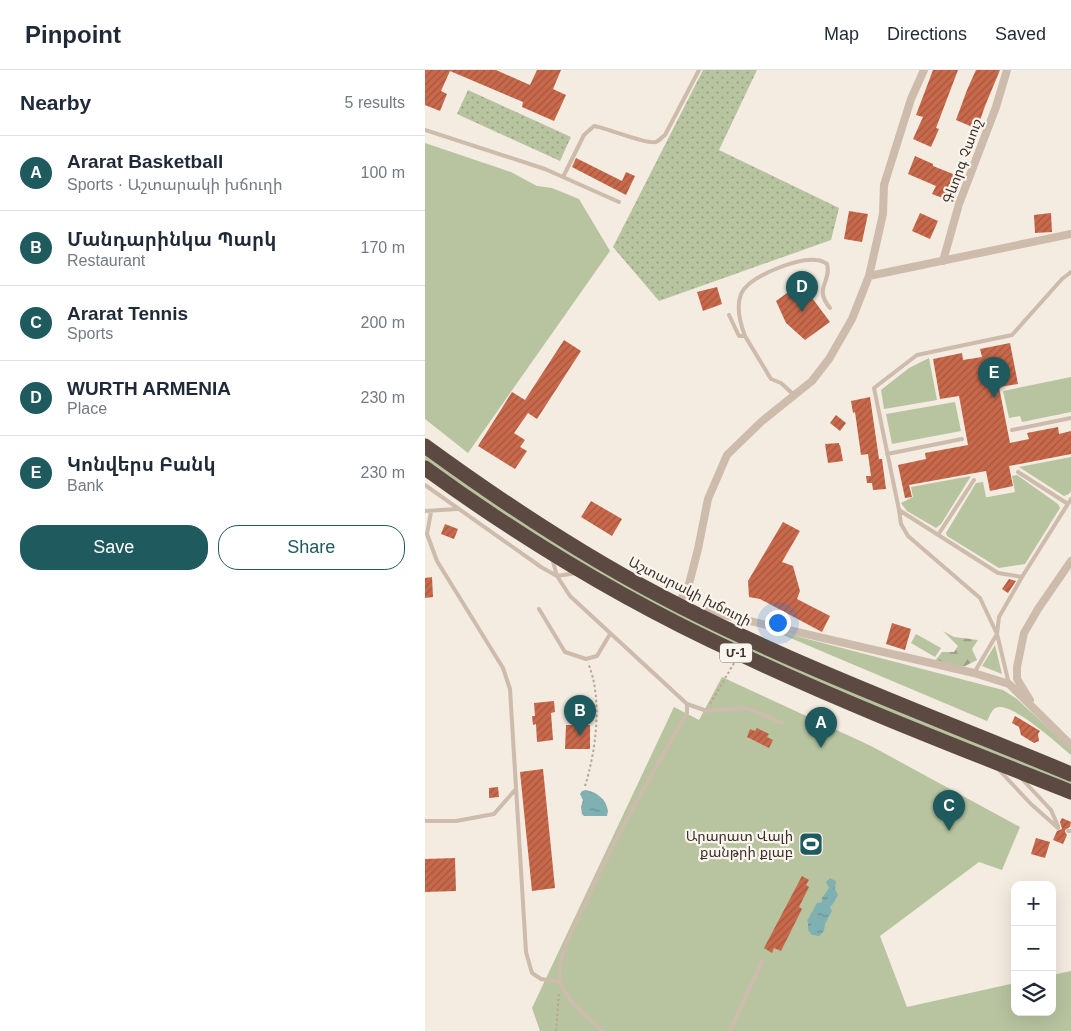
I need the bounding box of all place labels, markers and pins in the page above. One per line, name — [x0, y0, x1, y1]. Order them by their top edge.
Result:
pin: D — [786, 271, 818, 312]
pin: E — [978, 357, 1010, 398]
pin: B — [564, 695, 596, 736]
pin: A — [805, 707, 837, 748]
pin: C — [933, 790, 965, 831]
place label: Արարատ Վալի քանթրի քլաբ — [686, 828, 793, 860]
sports icon: Արարատ Վալի քանթրի քլաբ — [798, 831, 824, 857]

